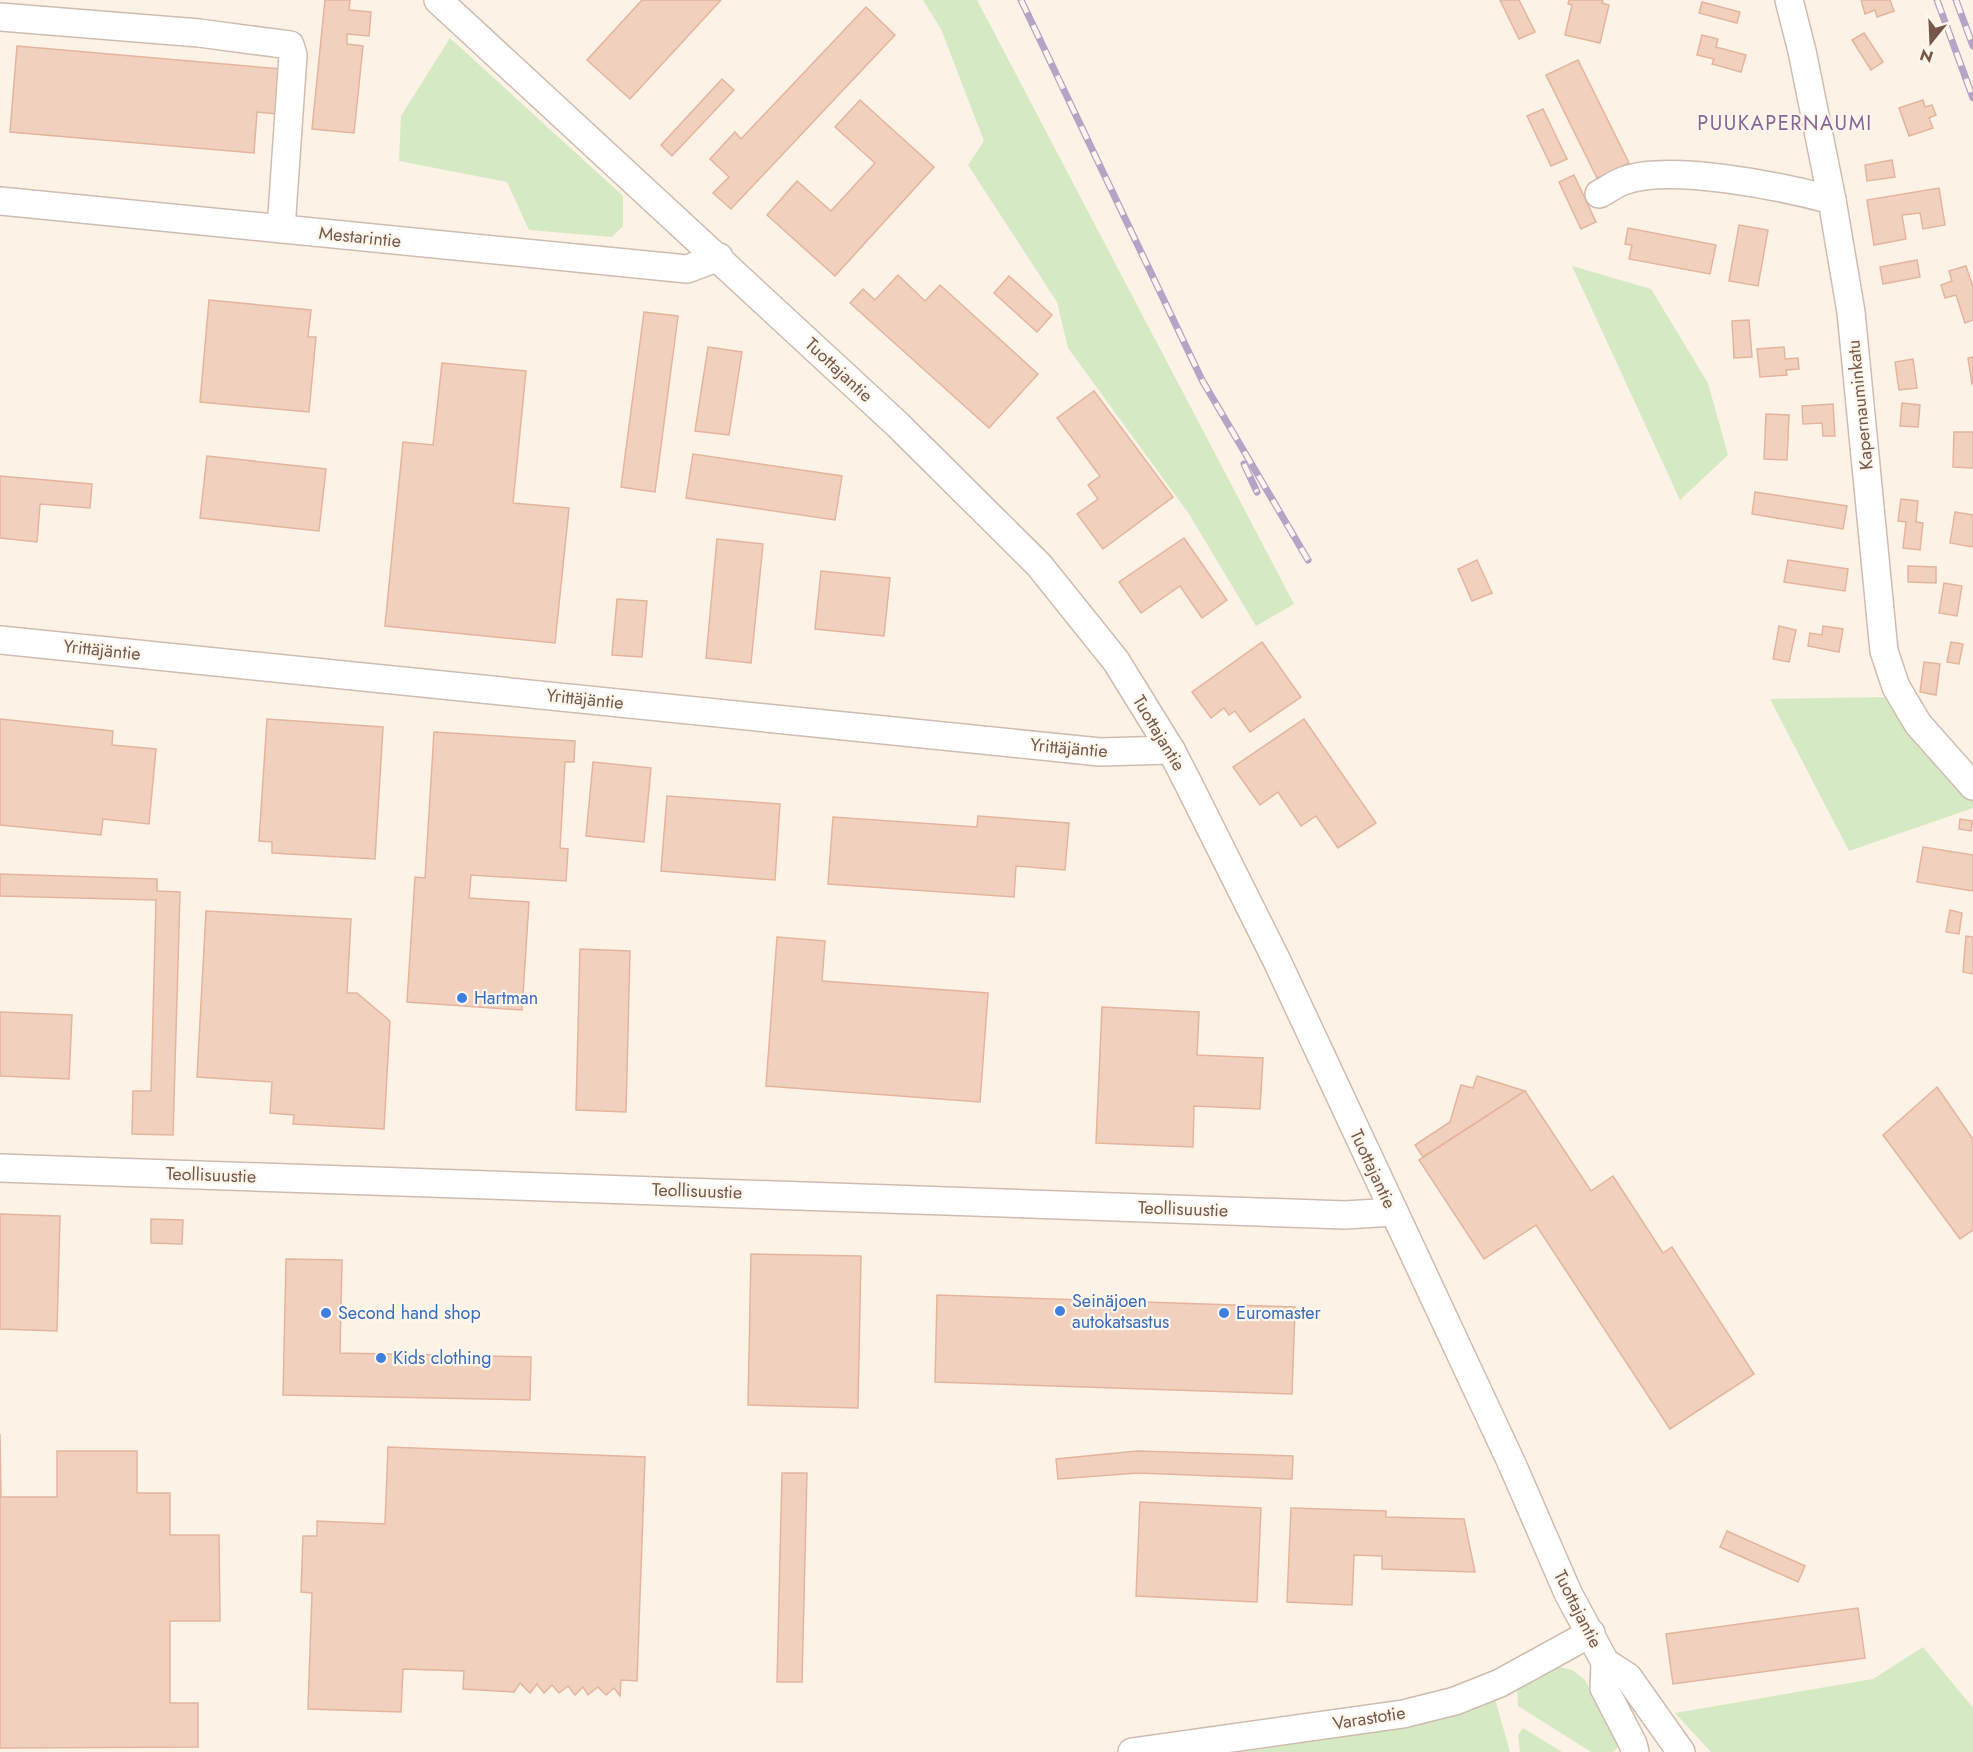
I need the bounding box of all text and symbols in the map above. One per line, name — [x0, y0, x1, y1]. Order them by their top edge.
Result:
north arrow — [1901, 12, 1961, 72]
text: N — [1917, 43, 1936, 69]
district label: PUUKAPERNAUMI — [1697, 109, 1873, 138]
street label: Mestarintie — [318, 220, 402, 254]
street label: Tuottajantie — [799, 332, 879, 408]
street label: Kapernauminkatu — [1840, 339, 1880, 471]
street label: Yrittäjäntie — [62, 633, 142, 667]
street label: Yrittäjäntie — [545, 682, 625, 716]
street label: Tuottajantie — [1126, 690, 1192, 776]
street label: Yrittäjäntie — [1029, 732, 1109, 764]
place label: Hartman — [474, 985, 538, 1011]
marker: Hartman — [455, 991, 469, 1005]
street label: Tuottajantie — [1343, 1125, 1403, 1213]
street label: Teollisuustie — [165, 1160, 257, 1190]
street label: Teollisuustie — [651, 1176, 743, 1206]
street label: Teollisuustie — [1137, 1194, 1229, 1224]
place label: Seinäjoen autokatsastus — [1072, 1288, 1169, 1335]
place label: Second hand shop — [338, 1300, 481, 1326]
place label: Euromaster — [1236, 1300, 1322, 1326]
marker: Seinäjoen autokatsastus — [1053, 1304, 1067, 1318]
marker: Second hand shop — [319, 1306, 333, 1320]
marker: Euromaster — [1217, 1306, 1231, 1320]
place label: Kids clothing — [393, 1345, 492, 1371]
marker: Kids clothing — [374, 1351, 388, 1365]
street label: Tuottajantie — [1547, 1566, 1609, 1652]
street label: Varastotie — [1331, 1699, 1407, 1737]

